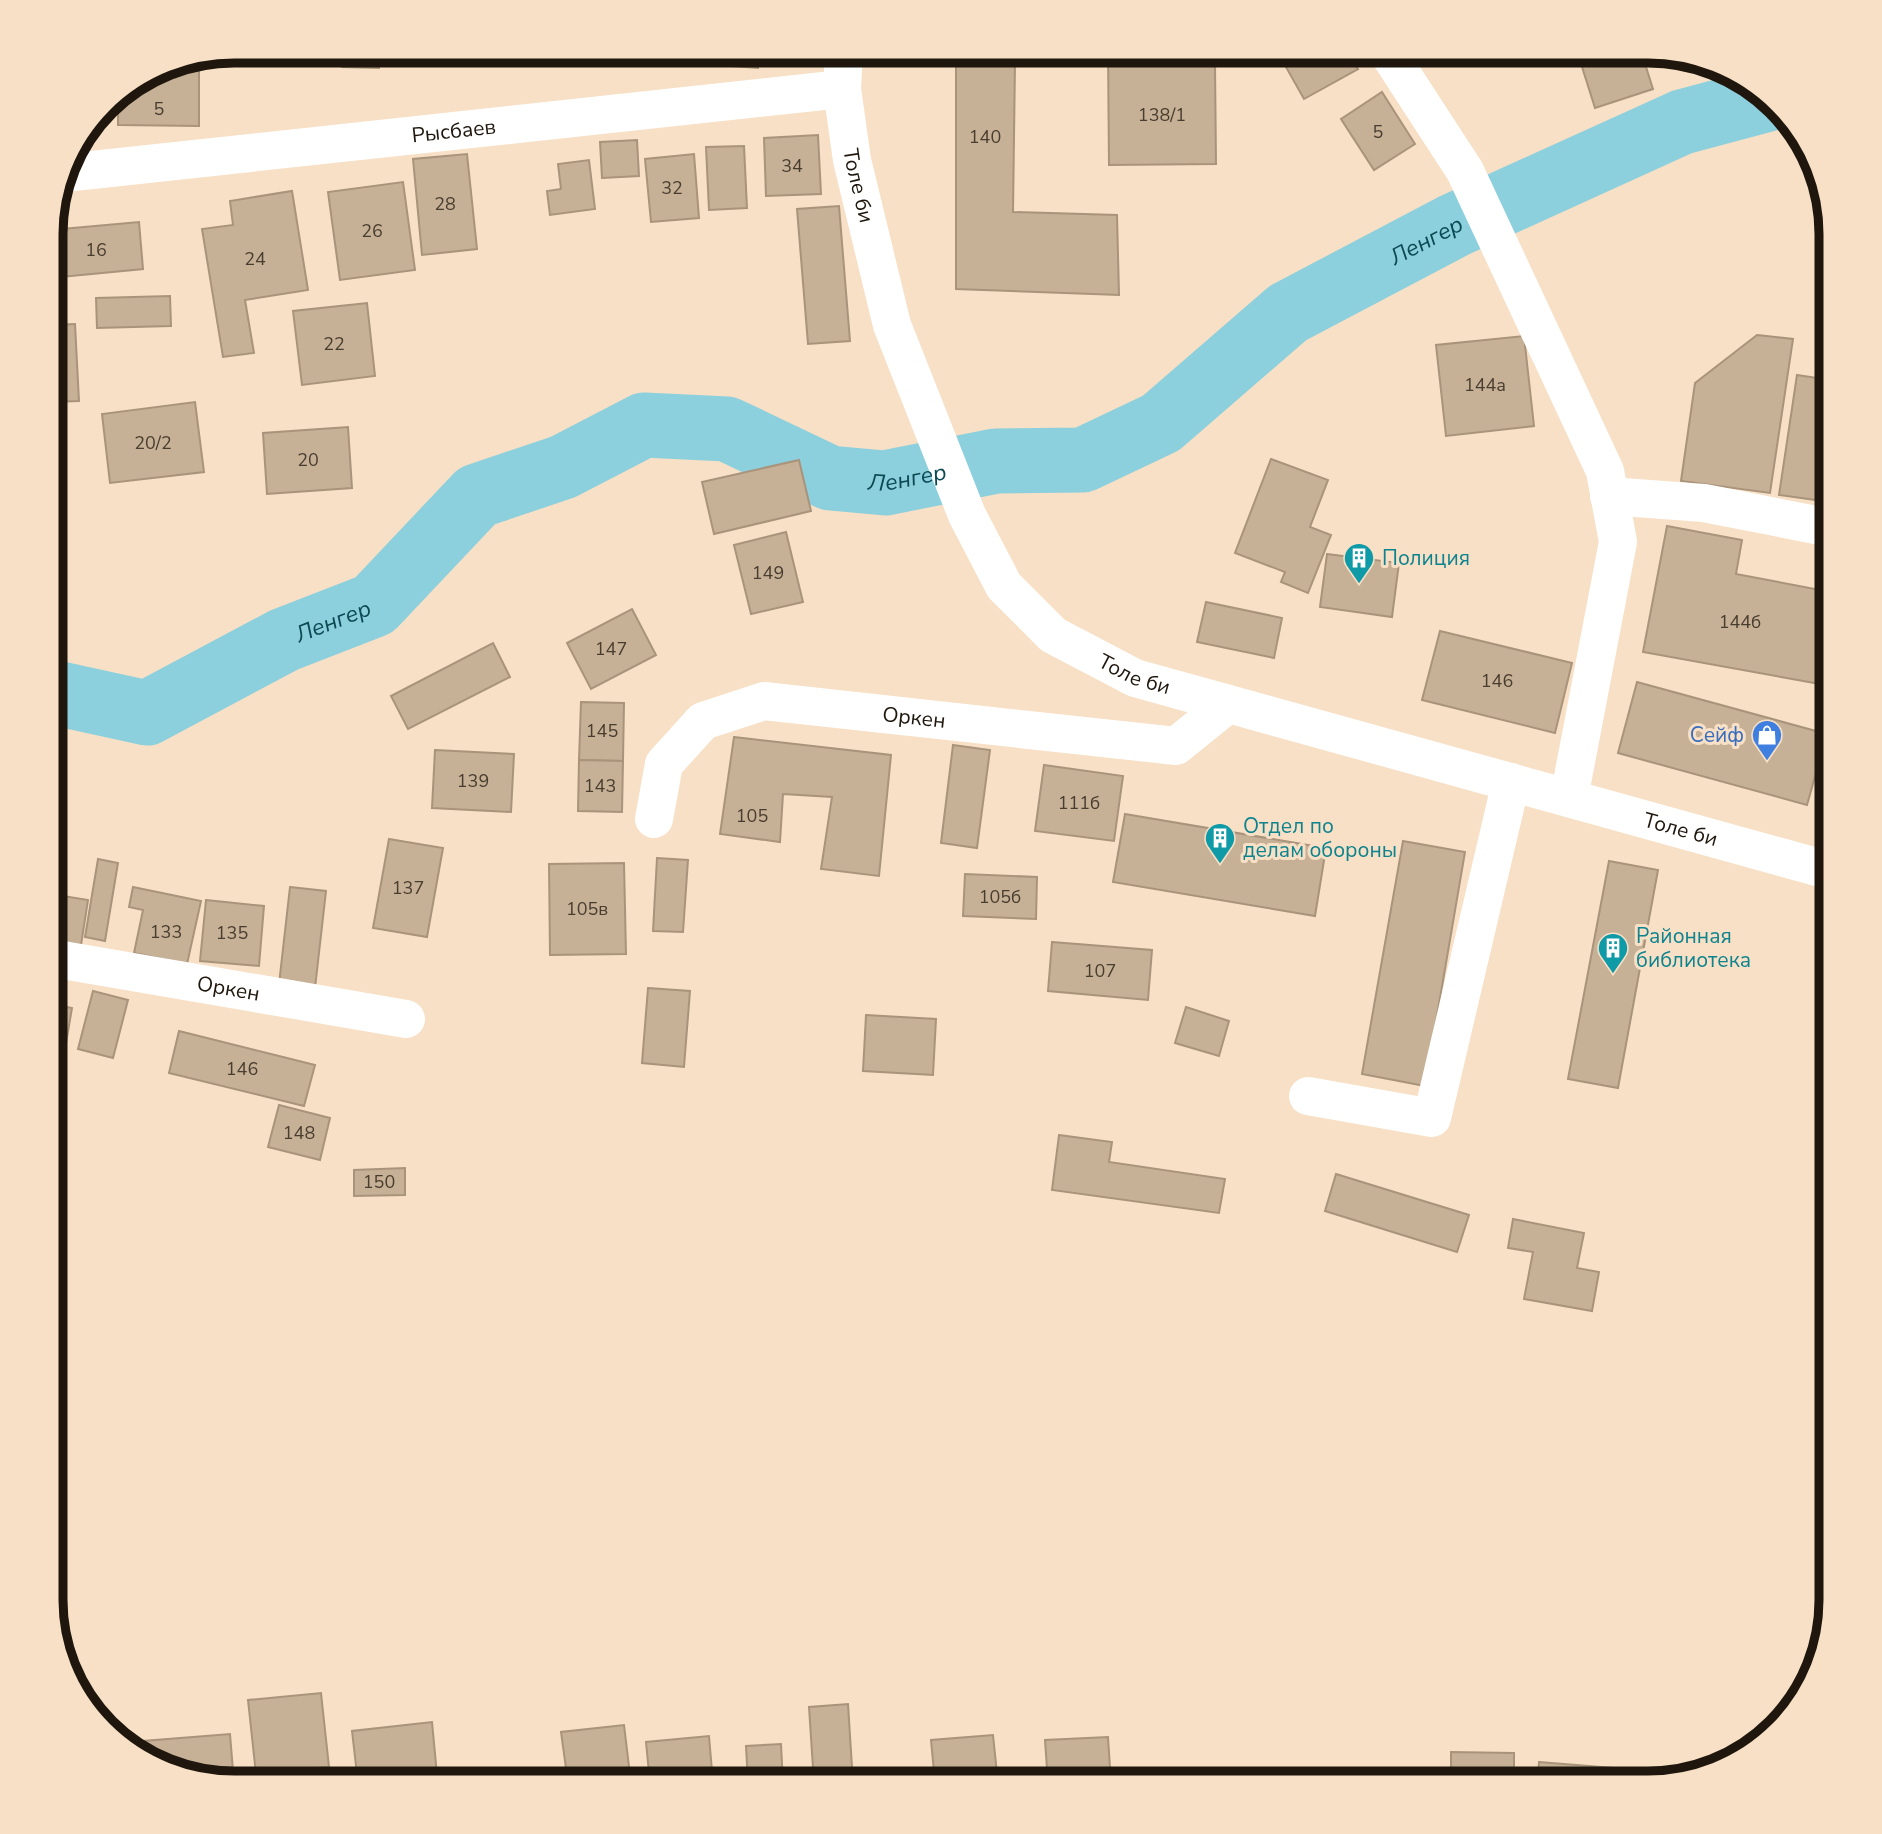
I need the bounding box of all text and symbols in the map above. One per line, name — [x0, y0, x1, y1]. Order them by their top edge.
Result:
house number: 5 — [154, 97, 164, 121]
house number: 138/1 — [1138, 103, 1186, 127]
street label: Рысбаев — [410, 112, 497, 149]
house number: 5 — [1373, 120, 1383, 144]
house number: 140 — [969, 125, 1001, 149]
street label: Толе би — [837, 147, 881, 226]
house number: 34 — [781, 154, 803, 178]
house number: 32 — [661, 176, 683, 200]
house number: 28 — [434, 192, 456, 216]
water label: Ленгер — [1383, 208, 1468, 273]
house number: 26 — [361, 219, 383, 243]
house number: 16 — [85, 238, 107, 262]
house number: 24 — [244, 247, 266, 271]
house number: 22 — [323, 332, 345, 356]
house number: 144а — [1464, 373, 1506, 397]
house number: 20/2 — [134, 431, 172, 455]
house number: 20 — [297, 448, 319, 472]
water label: Ленгер — [866, 456, 949, 498]
building icon: Полиция — [1342, 541, 1376, 585]
place label: Полиция — [1382, 544, 1470, 572]
house number: 149 — [752, 561, 784, 585]
water label: Ленгер — [289, 592, 375, 650]
house number: 144б — [1719, 610, 1761, 634]
house number: 147 — [595, 637, 627, 661]
street label: Толе би — [1093, 647, 1174, 701]
house number: 146 — [1481, 669, 1513, 693]
street label: Оркен — [881, 700, 947, 735]
shop icon: Сейф — [1750, 718, 1784, 762]
house number: 145 — [586, 719, 618, 743]
place label: Сейф — [1690, 721, 1744, 749]
house number: 139 — [457, 769, 489, 793]
house number: 143 — [584, 774, 616, 798]
house number: 111б — [1058, 791, 1100, 815]
house number: 105 — [736, 804, 768, 828]
street label: Толе би — [1640, 806, 1721, 853]
place label: Отдел по делам обороны — [1243, 812, 1397, 864]
building icon: Отдел по делам обороны — [1203, 821, 1237, 865]
house number: 137 — [392, 876, 424, 900]
house number: 105б — [979, 885, 1021, 909]
house number: 105в — [566, 897, 608, 921]
house number: 133 — [150, 920, 182, 944]
house number: 135 — [216, 921, 248, 945]
place label: Районная библиотека — [1636, 922, 1751, 974]
building icon: Районная библиотека — [1596, 931, 1630, 975]
house number: 107 — [1084, 959, 1116, 983]
street label: Оркен — [195, 969, 262, 1008]
house number: 146 — [226, 1057, 258, 1081]
house number: 148 — [283, 1121, 315, 1145]
house number: 150 — [363, 1170, 395, 1194]

